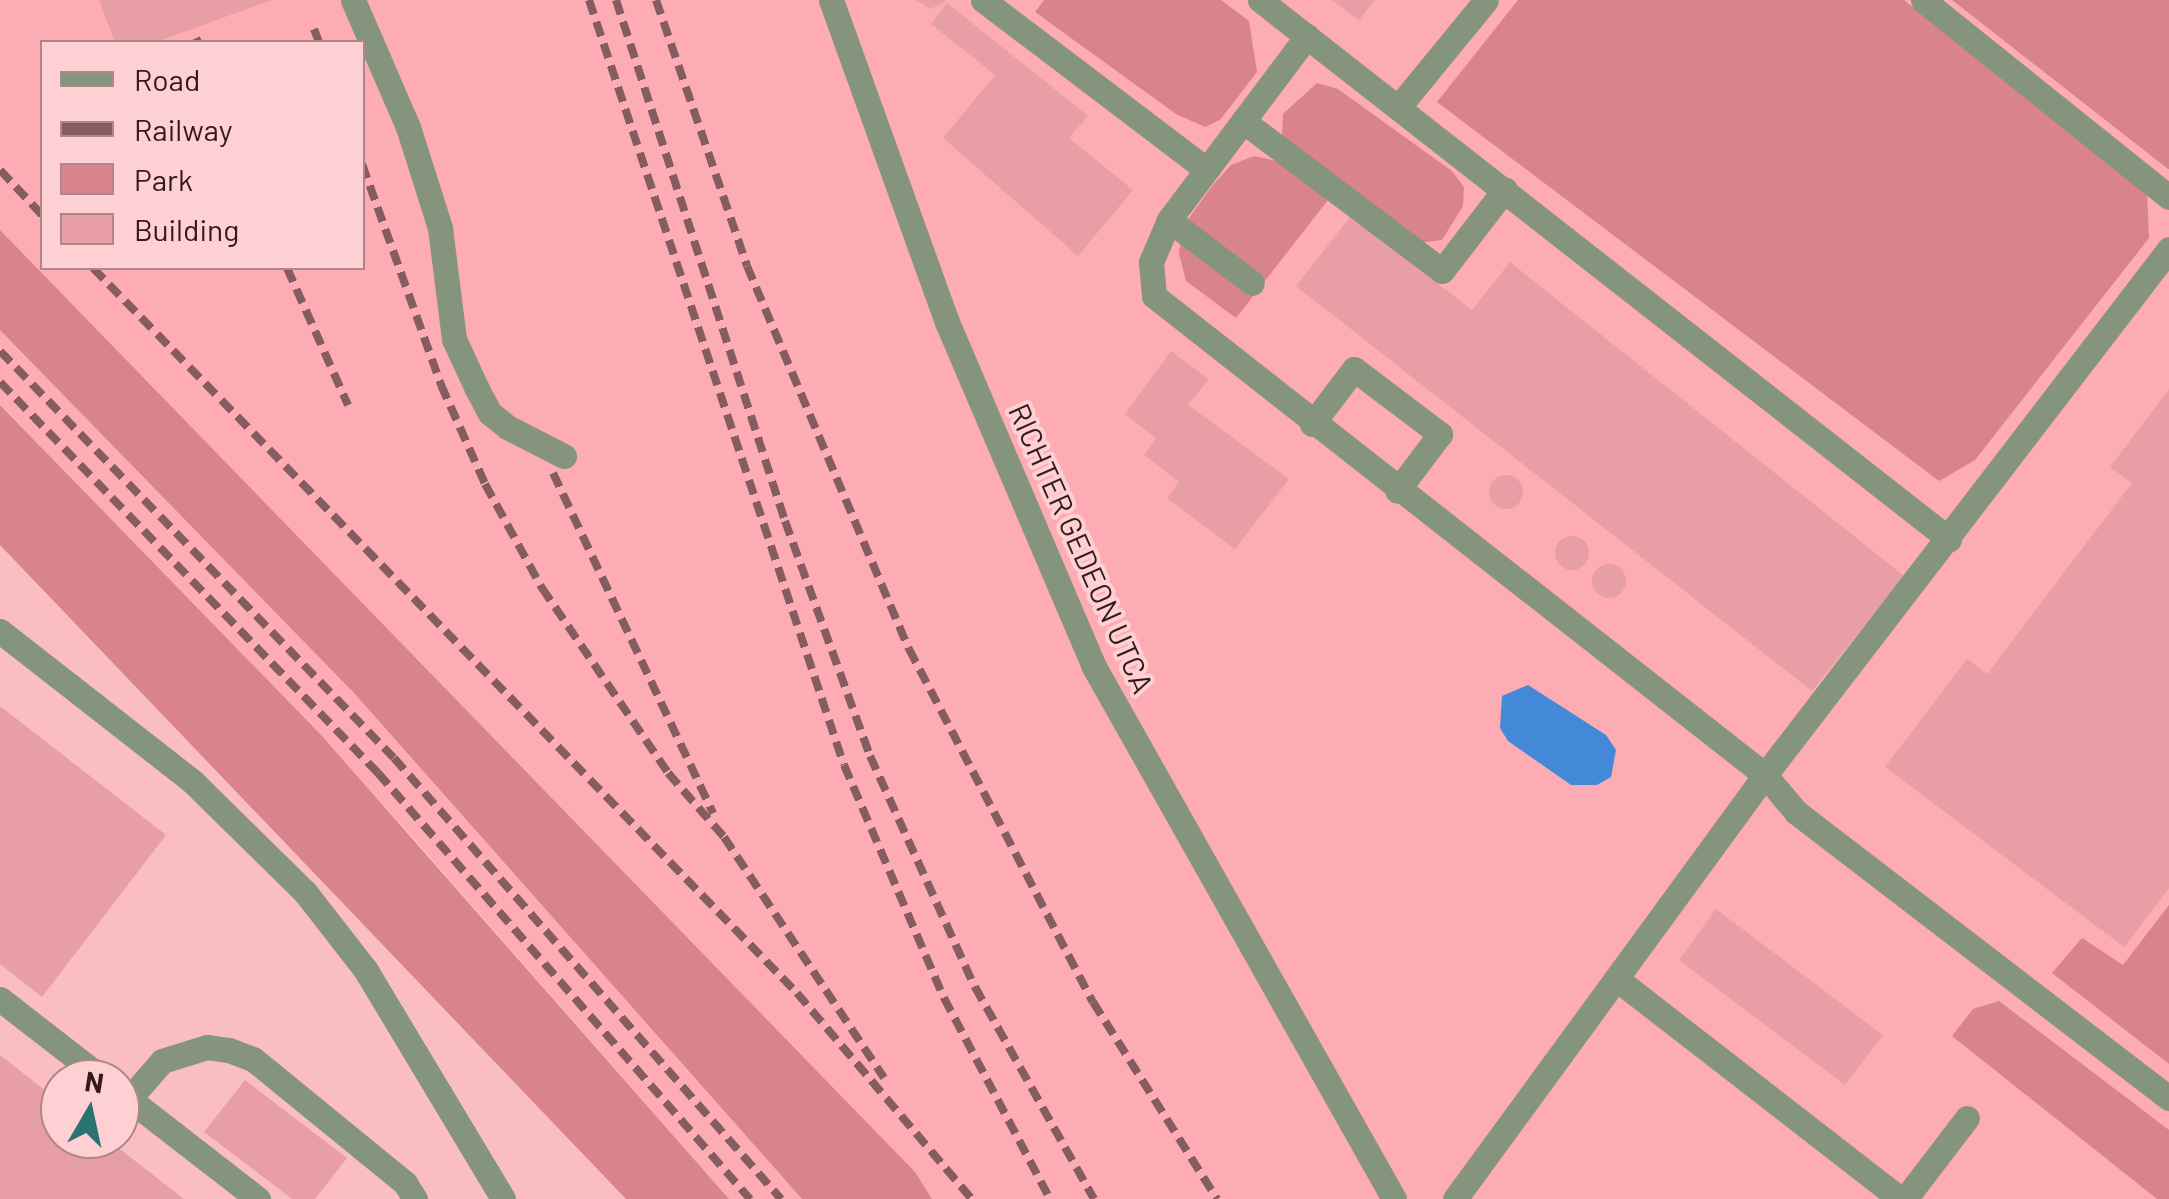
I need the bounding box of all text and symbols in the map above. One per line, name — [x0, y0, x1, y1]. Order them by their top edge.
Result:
legend — [40, 40, 365, 270]
text: Road — [134, 61, 200, 97]
text: Railway — [134, 111, 233, 147]
text: Park — [134, 161, 193, 197]
text: Building — [134, 211, 239, 247]
street label: RICHTER GEDEON UTCA — [1002, 398, 1162, 698]
north arrow — [40, 1059, 140, 1159]
text: N — [83, 1063, 106, 1100]

